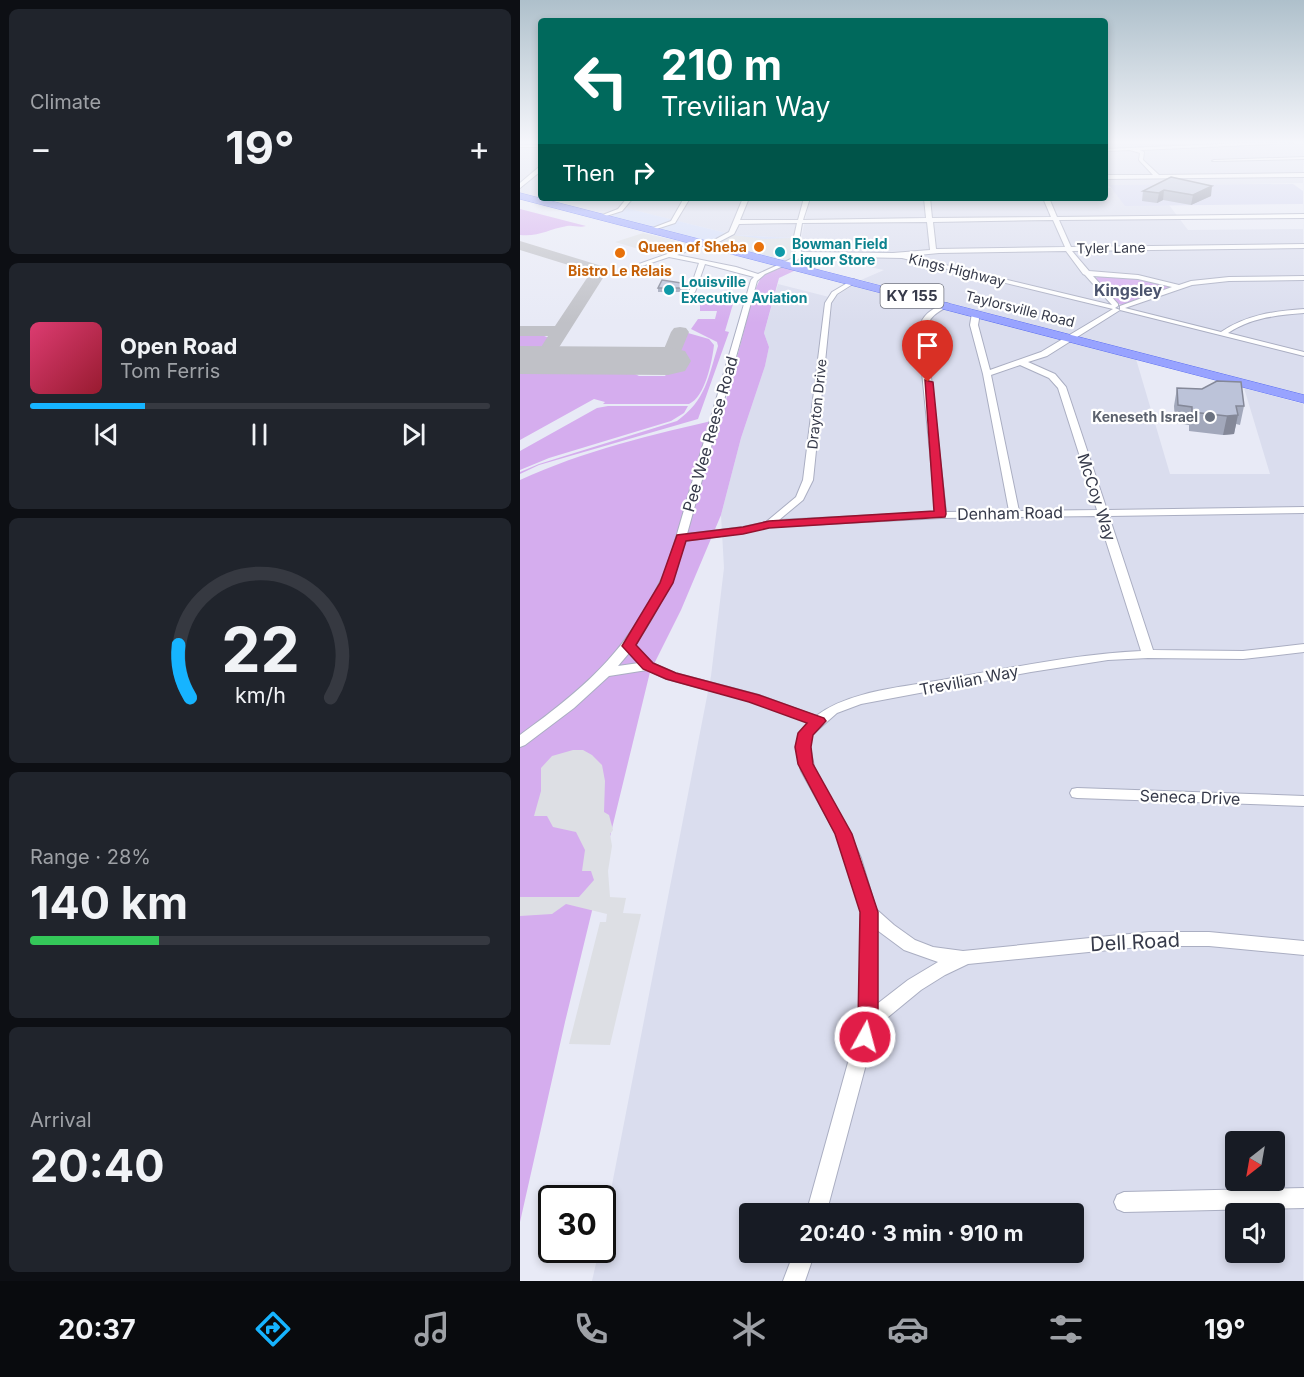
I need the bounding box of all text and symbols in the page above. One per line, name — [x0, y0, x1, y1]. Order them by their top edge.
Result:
text: 210 m — [661, 39, 782, 90]
icon: left — [562, 42, 640, 120]
text: Climate — [30, 90, 101, 114]
text: Trevilian Way — [661, 90, 831, 123]
text: 19° — [225, 120, 295, 175]
text: − — [30, 128, 52, 168]
text: + — [468, 128, 490, 168]
icon: right — [627, 156, 660, 189]
text: Then — [562, 160, 615, 186]
place label: Bowman Field Liquor Store — [792, 235, 887, 268]
place label: Queen of Sheba — [638, 238, 747, 255]
street label: Tyler Lane — [1076, 238, 1146, 257]
marker: Queen of Sheba — [752, 240, 766, 254]
marker: Bowman Field Liquor Store — [773, 245, 787, 259]
marker: Bistro Le Relais — [613, 246, 627, 260]
street label: Kings Highway — [907, 249, 1007, 290]
place label: Bistro Le Relais — [568, 262, 672, 279]
place label: Louisville Executive Aviation — [681, 273, 807, 306]
district label: Kingsley — [1094, 280, 1162, 300]
marker: Louisville Executive Aviation — [662, 283, 676, 297]
road number: KY 155 — [880, 284, 944, 308]
street label: Taylorsville Road — [964, 287, 1076, 330]
pin — [902, 320, 953, 382]
icon: arrive — [911, 329, 944, 362]
text: Open Road — [120, 333, 237, 359]
street label: Pee Wee Reese Road — [678, 354, 742, 514]
street label: Drayton Drive — [803, 358, 830, 450]
text: Tom Ferris — [120, 359, 220, 383]
place label: Keneseth Israel — [1092, 408, 1198, 425]
marker: Keneseth Israel — [1203, 410, 1217, 424]
icon: previous — [90, 418, 123, 451]
icon: pause — [243, 418, 276, 451]
icon: next — [397, 418, 430, 451]
street label: McCoy Way — [1073, 451, 1121, 543]
street label: Denham Road — [957, 502, 1063, 524]
text: 22 — [221, 612, 299, 687]
street label: Trevilian Way — [918, 661, 1020, 699]
text: km/h — [235, 682, 285, 708]
street label: Seneca Drive — [1139, 785, 1241, 809]
text: Range · 28% — [30, 845, 151, 869]
text: 140 km — [30, 875, 188, 930]
street label: Dell Road — [1090, 928, 1180, 956]
position arrow — [833, 1005, 897, 1069]
text: Arrival — [30, 1108, 92, 1132]
north arrow — [1225, 1131, 1285, 1191]
map controls — [1225, 1131, 1285, 1263]
text: 20:40 — [30, 1138, 165, 1193]
speed limit sign: 30 — [538, 1185, 616, 1263]
button: sound — [1225, 1203, 1285, 1263]
text: 20:40 · 3 min · 910 m — [799, 1220, 1024, 1246]
icon: directions — [252, 1308, 294, 1350]
icon: music — [411, 1308, 453, 1350]
icon: phone — [570, 1308, 612, 1350]
icon: climate — [728, 1308, 770, 1350]
icon: car — [887, 1308, 929, 1350]
icon: filters — [1045, 1308, 1087, 1350]
text: 20:37 — [58, 1313, 136, 1346]
text: 19° — [1204, 1313, 1246, 1346]

